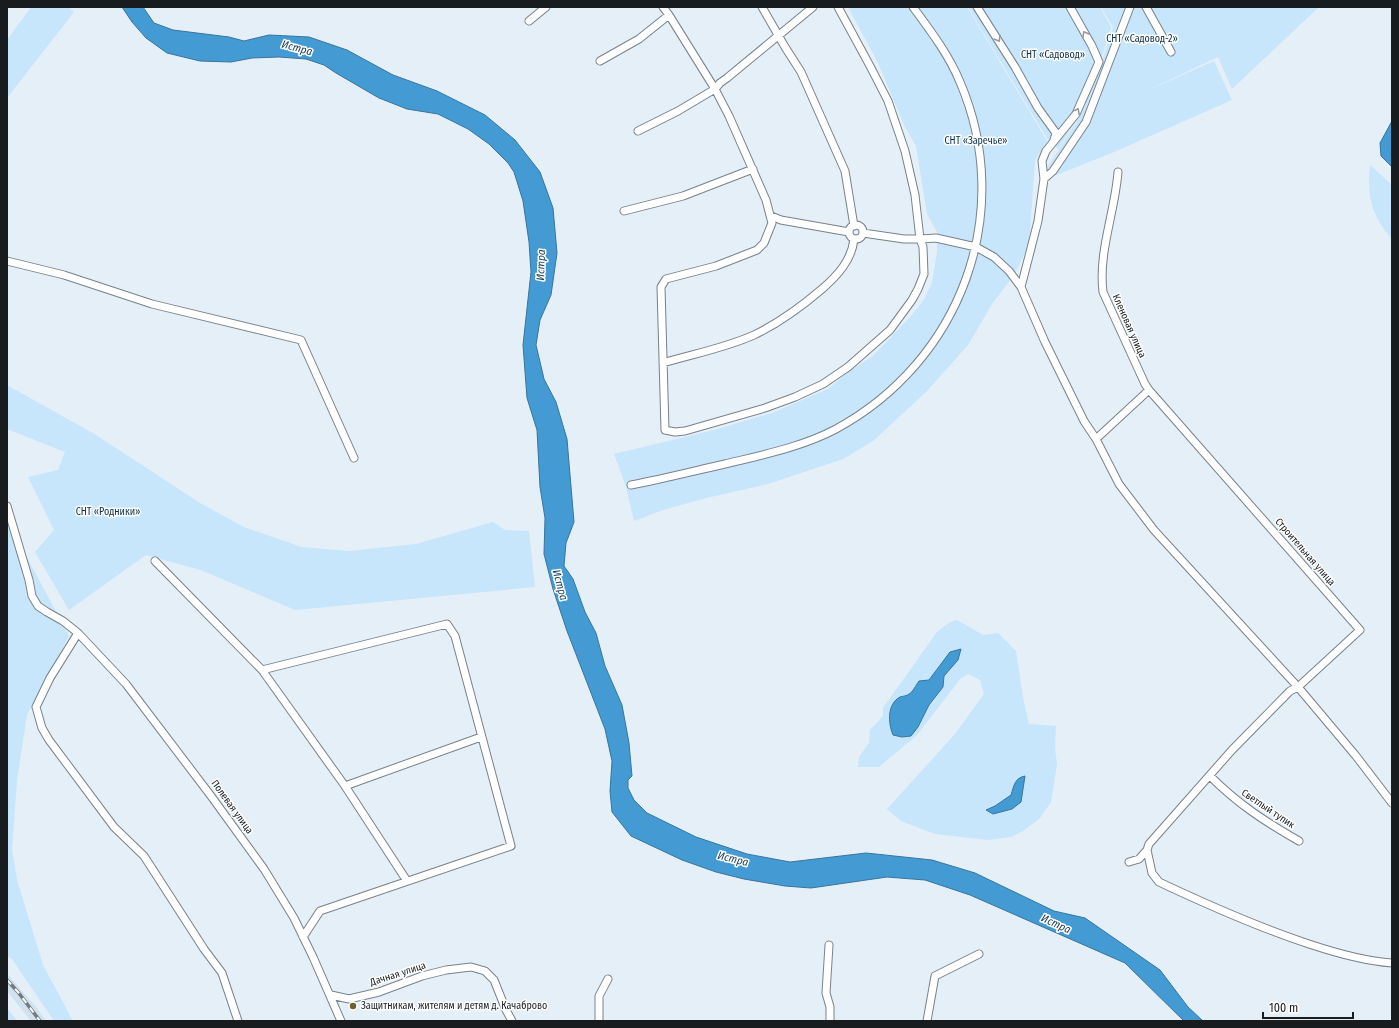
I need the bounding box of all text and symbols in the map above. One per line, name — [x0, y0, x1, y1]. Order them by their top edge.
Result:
one-way arrow — [1083, 31, 1090, 38]
park label: СНТ «Садовод-2» — [1106, 33, 1178, 45]
one-way arrow — [993, 35, 1001, 42]
water label: Истра — [280, 38, 314, 58]
park label: СНТ «Садовод» — [1021, 49, 1085, 61]
one-way arrow — [1072, 108, 1080, 115]
park label: СНТ «Заречье» — [945, 135, 1007, 147]
water label: Истра — [534, 249, 548, 281]
street label: Кленовая улица — [1110, 292, 1148, 360]
park label: СНТ «Родники» — [76, 506, 140, 518]
street label: Строительная улица — [1272, 516, 1338, 588]
water label: Истра — [550, 568, 570, 602]
street label: Полевая улица — [208, 778, 256, 836]
street label: Светлый тупик — [1239, 787, 1297, 831]
water label: Истра — [716, 849, 750, 869]
water label: Истра — [1039, 911, 1073, 937]
street label: Дачная улица — [368, 959, 428, 989]
scale bar — [1263, 994, 1353, 1020]
place label: Защитникам, жителям и детям д. Качаброво — [361, 1000, 547, 1012]
marker: Защитникам, жителям и детям д. Качаброво — [348, 1001, 358, 1011]
text: 100 m — [1269, 1001, 1298, 1015]

